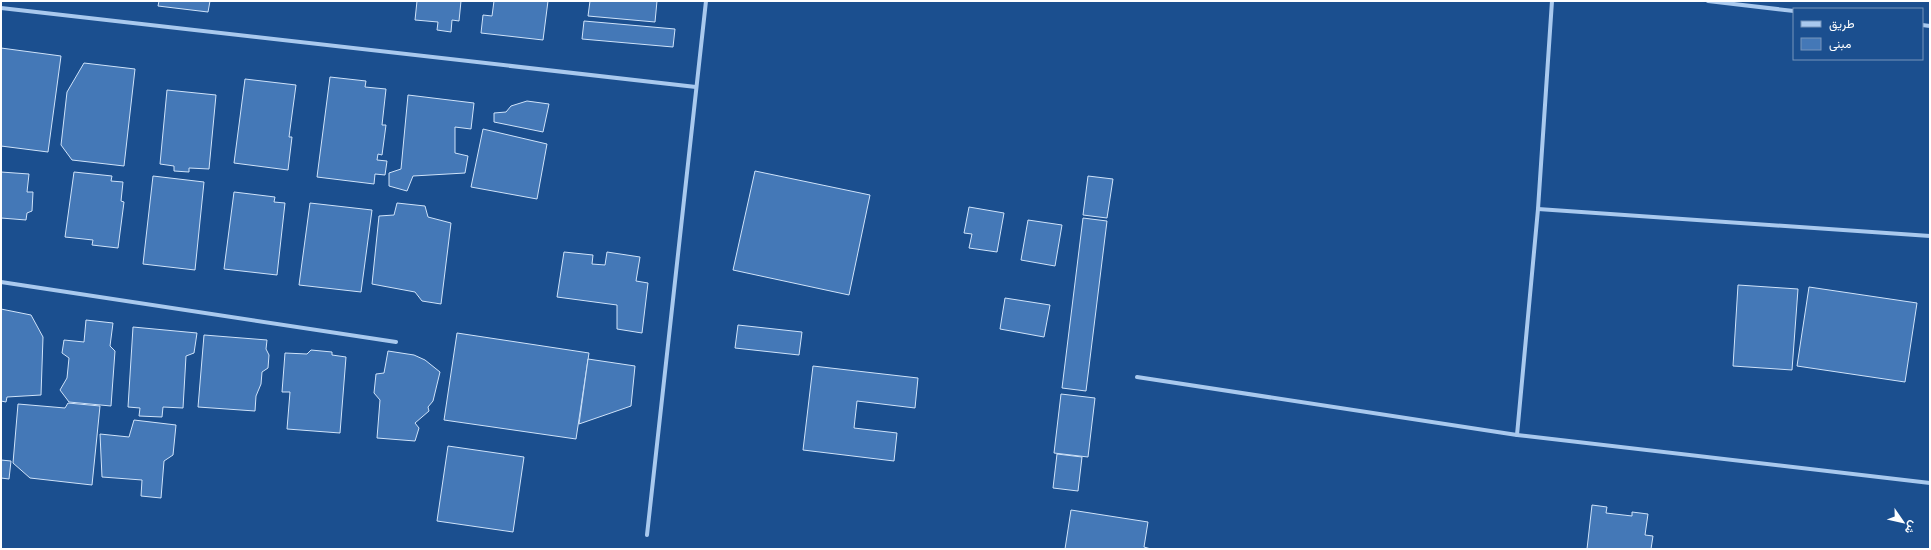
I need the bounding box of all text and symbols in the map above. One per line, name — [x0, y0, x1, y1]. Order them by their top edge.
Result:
legend — [1793, 8, 1923, 60]
text: طريق — [1829, 17, 1855, 32]
text: مبنى — [1829, 37, 1851, 52]
north arrow — [1883, 502, 1923, 542]
text: ش — [1902, 518, 1920, 536]

